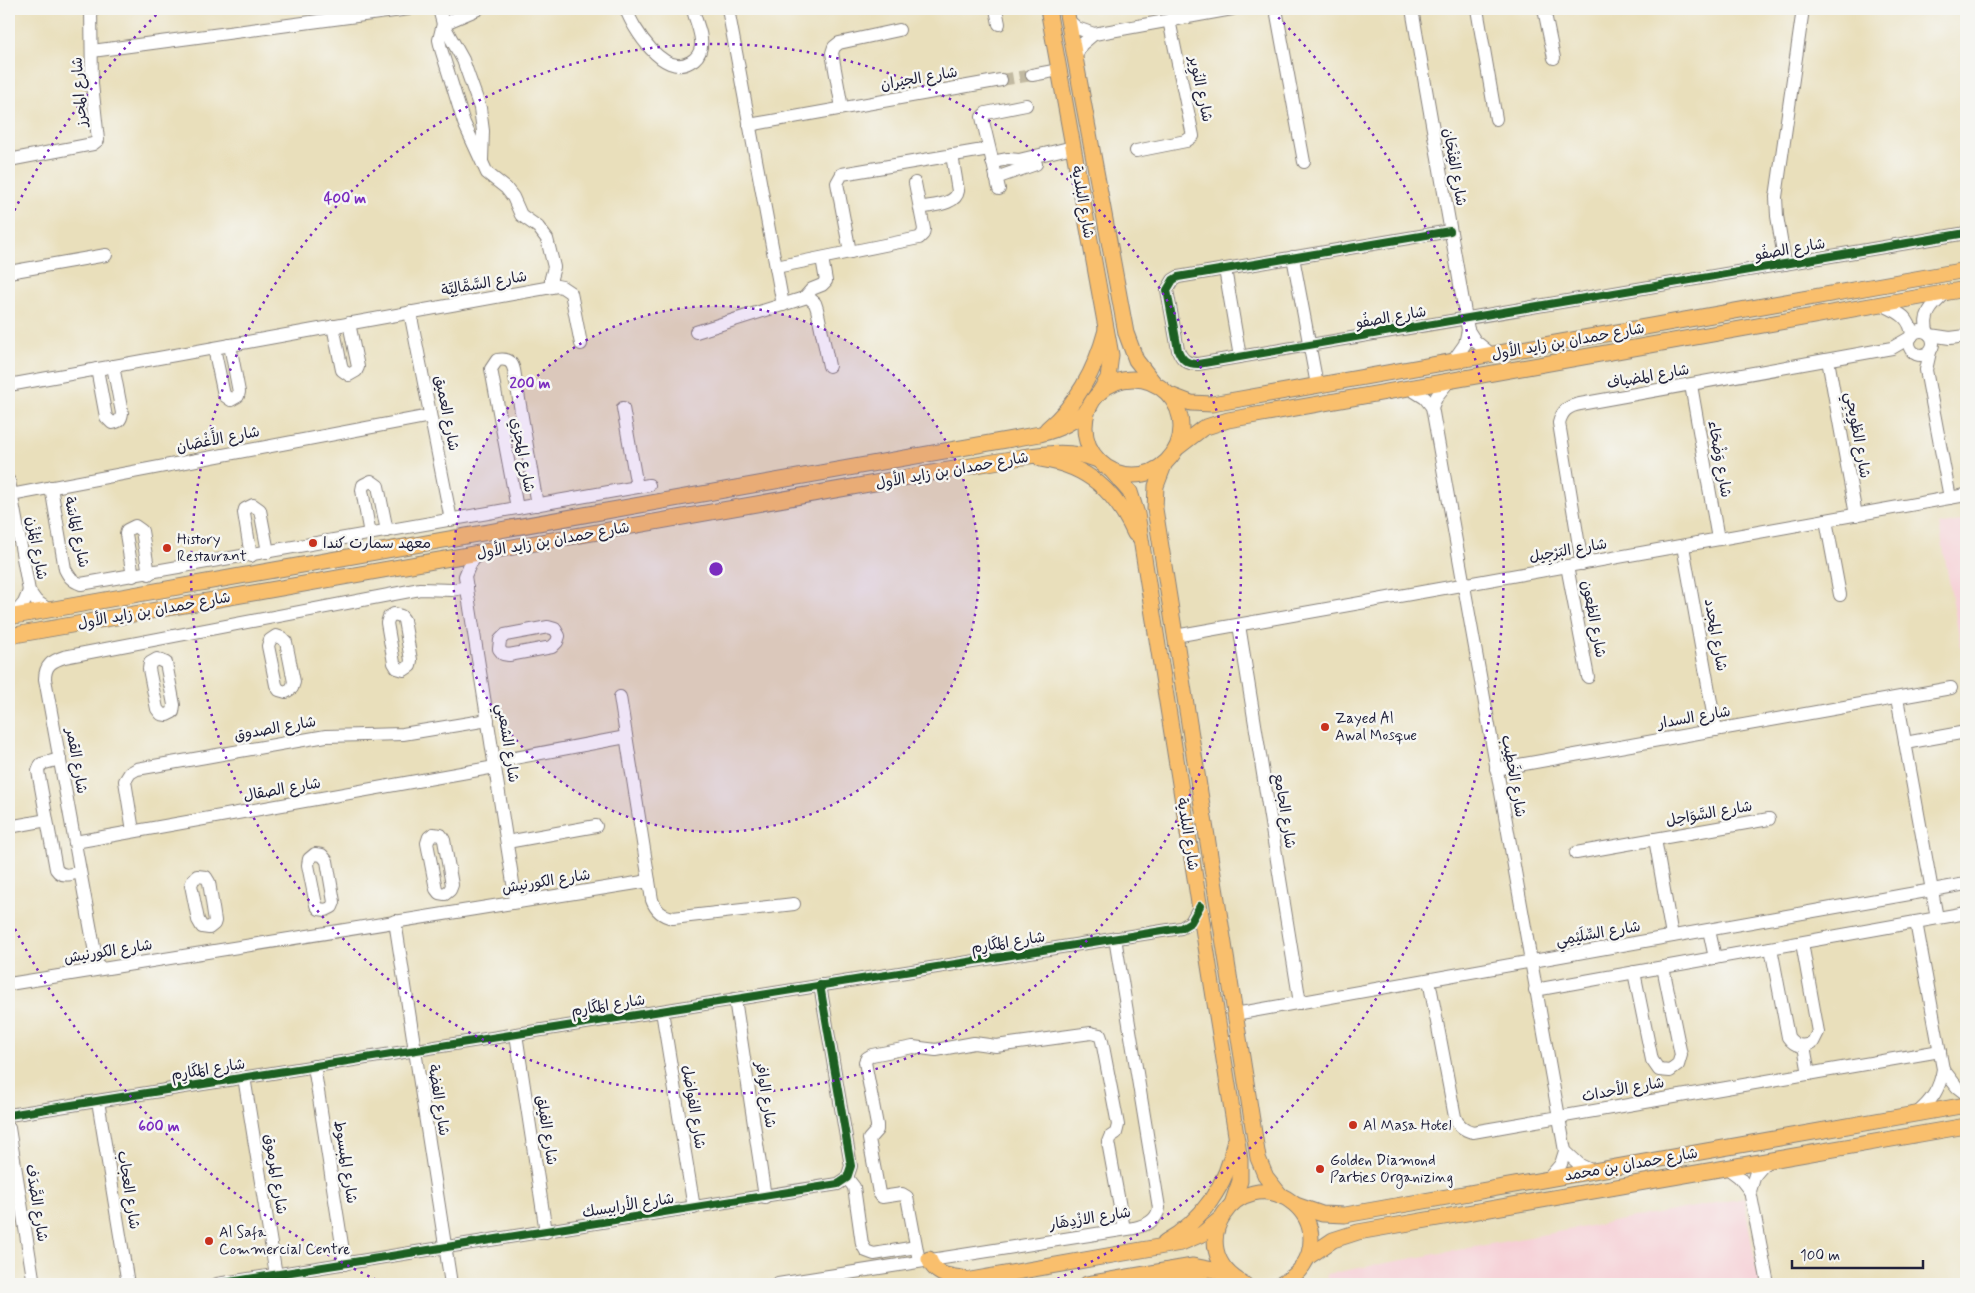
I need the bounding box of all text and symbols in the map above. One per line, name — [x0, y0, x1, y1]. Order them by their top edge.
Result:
street label: شارع النُوِير — [1182, 53, 1217, 124]
street label: شارع المحرز — [68, 56, 92, 129]
street label: شارع الجيران — [879, 62, 959, 96]
street label: شارع الفِنْجَان — [1437, 127, 1471, 208]
street label: شارع البلدية — [1066, 164, 1098, 240]
text: 400 m — [324, 189, 366, 209]
street label: شارع الصفُو — [1752, 233, 1827, 266]
street label: شارع السَّمَّالِيَّة — [440, 267, 529, 301]
street label: شارع الصفُو — [1353, 301, 1428, 334]
street label: شارع حمدان بن زايد الأول — [1490, 318, 1646, 365]
street label: شارع المضياف — [1605, 360, 1691, 394]
street label: شارع العميق — [429, 374, 463, 453]
text: 200 m — [510, 374, 551, 394]
street label: شارع الطْوِيجِي — [1838, 390, 1874, 480]
street label: شارع المجزي — [505, 416, 539, 494]
street label: شارع الأَغْصَان — [174, 419, 261, 458]
street label: شارع وَضْحَاء — [1702, 419, 1736, 499]
street label: شارع حمدان بن زايد الأول — [874, 447, 1030, 494]
street label: شارع المَاسَة — [59, 495, 93, 570]
street label: شارع المُزْن — [21, 515, 51, 582]
street label: شارع حمدان بن زايد الأول — [475, 517, 631, 564]
place label: History Restaurant — [177, 530, 247, 567]
place label: معهد سمارت كندا — [323, 534, 431, 554]
street label: شارع البَرْجِيل — [1528, 534, 1609, 568]
marker: معهد سمارت كندا — [307, 537, 319, 549]
marker: History Restaurant — [161, 542, 173, 554]
centre of rings — [707, 560, 725, 578]
street label: شارع الظعون — [1576, 579, 1610, 660]
street label: شارع حمدان بن زايد الأول — [76, 587, 232, 634]
street label: شارع المجدد — [1699, 597, 1731, 673]
street label: شارع الشعبي — [489, 702, 523, 784]
street label: شارع السدار — [1655, 702, 1732, 734]
place label: Zayed Al Awal Mosque — [1335, 709, 1417, 746]
street label: شارع الصدوق — [233, 712, 318, 746]
marker: Zayed Al Awal Mosque — [1319, 721, 1331, 733]
street label: شارع القمر — [60, 726, 92, 796]
street label: شارع الخَطِيب — [1496, 733, 1530, 819]
street label: شارع الجامع — [1268, 772, 1300, 850]
street label: شارع الصقال — [242, 773, 323, 807]
street label: شارع البلدية — [1171, 796, 1203, 872]
street label: شارع السَّوَاحِل — [1664, 797, 1754, 831]
street label: شارع الكورنيش — [501, 865, 592, 899]
street label: شارع السِّلَيْمِي — [1554, 916, 1642, 953]
street label: شارع المَكَارِم — [970, 927, 1047, 959]
street label: شارع الكورنيش — [63, 935, 154, 969]
street label: شارع المَكَارِم — [570, 990, 647, 1022]
street label: شارع المَكَارِم — [170, 1054, 247, 1086]
street label: شارع الوافر — [750, 1059, 780, 1130]
street label: شارع الفضة — [422, 1063, 454, 1137]
street label: شارع الفواضل — [676, 1064, 710, 1151]
street label: شارع الأحداث — [1580, 1072, 1666, 1107]
street label: شارع الفيلق — [531, 1094, 561, 1167]
place label: Al Masa Hotel — [1363, 1116, 1451, 1136]
text: 600 m — [138, 1117, 180, 1137]
street label: شارع المبسوط — [329, 1119, 361, 1205]
marker: Al Masa Hotel — [1347, 1119, 1359, 1131]
street label: شارع المرموق — [259, 1132, 291, 1216]
street label: شارع حمدان بن محمد — [1563, 1143, 1700, 1187]
street label: شارع العجاب — [112, 1149, 144, 1231]
place label: Golden Diamond Parties Organizing — [1330, 1151, 1453, 1189]
street label: شارع الصَّدَف — [20, 1163, 52, 1243]
marker: Golden Diamond Parties Organizing — [1314, 1163, 1326, 1175]
street label: شارع الأرابيسك — [581, 1188, 676, 1223]
street label: شارع الازْدِهَار — [1047, 1203, 1132, 1235]
place label: Al Safa Commercial Centre — [219, 1223, 350, 1260]
marker: Al Safa Commercial Centre — [203, 1235, 215, 1247]
scale bar — [1792, 1238, 1924, 1270]
text: 100 m — [1800, 1246, 1840, 1266]

